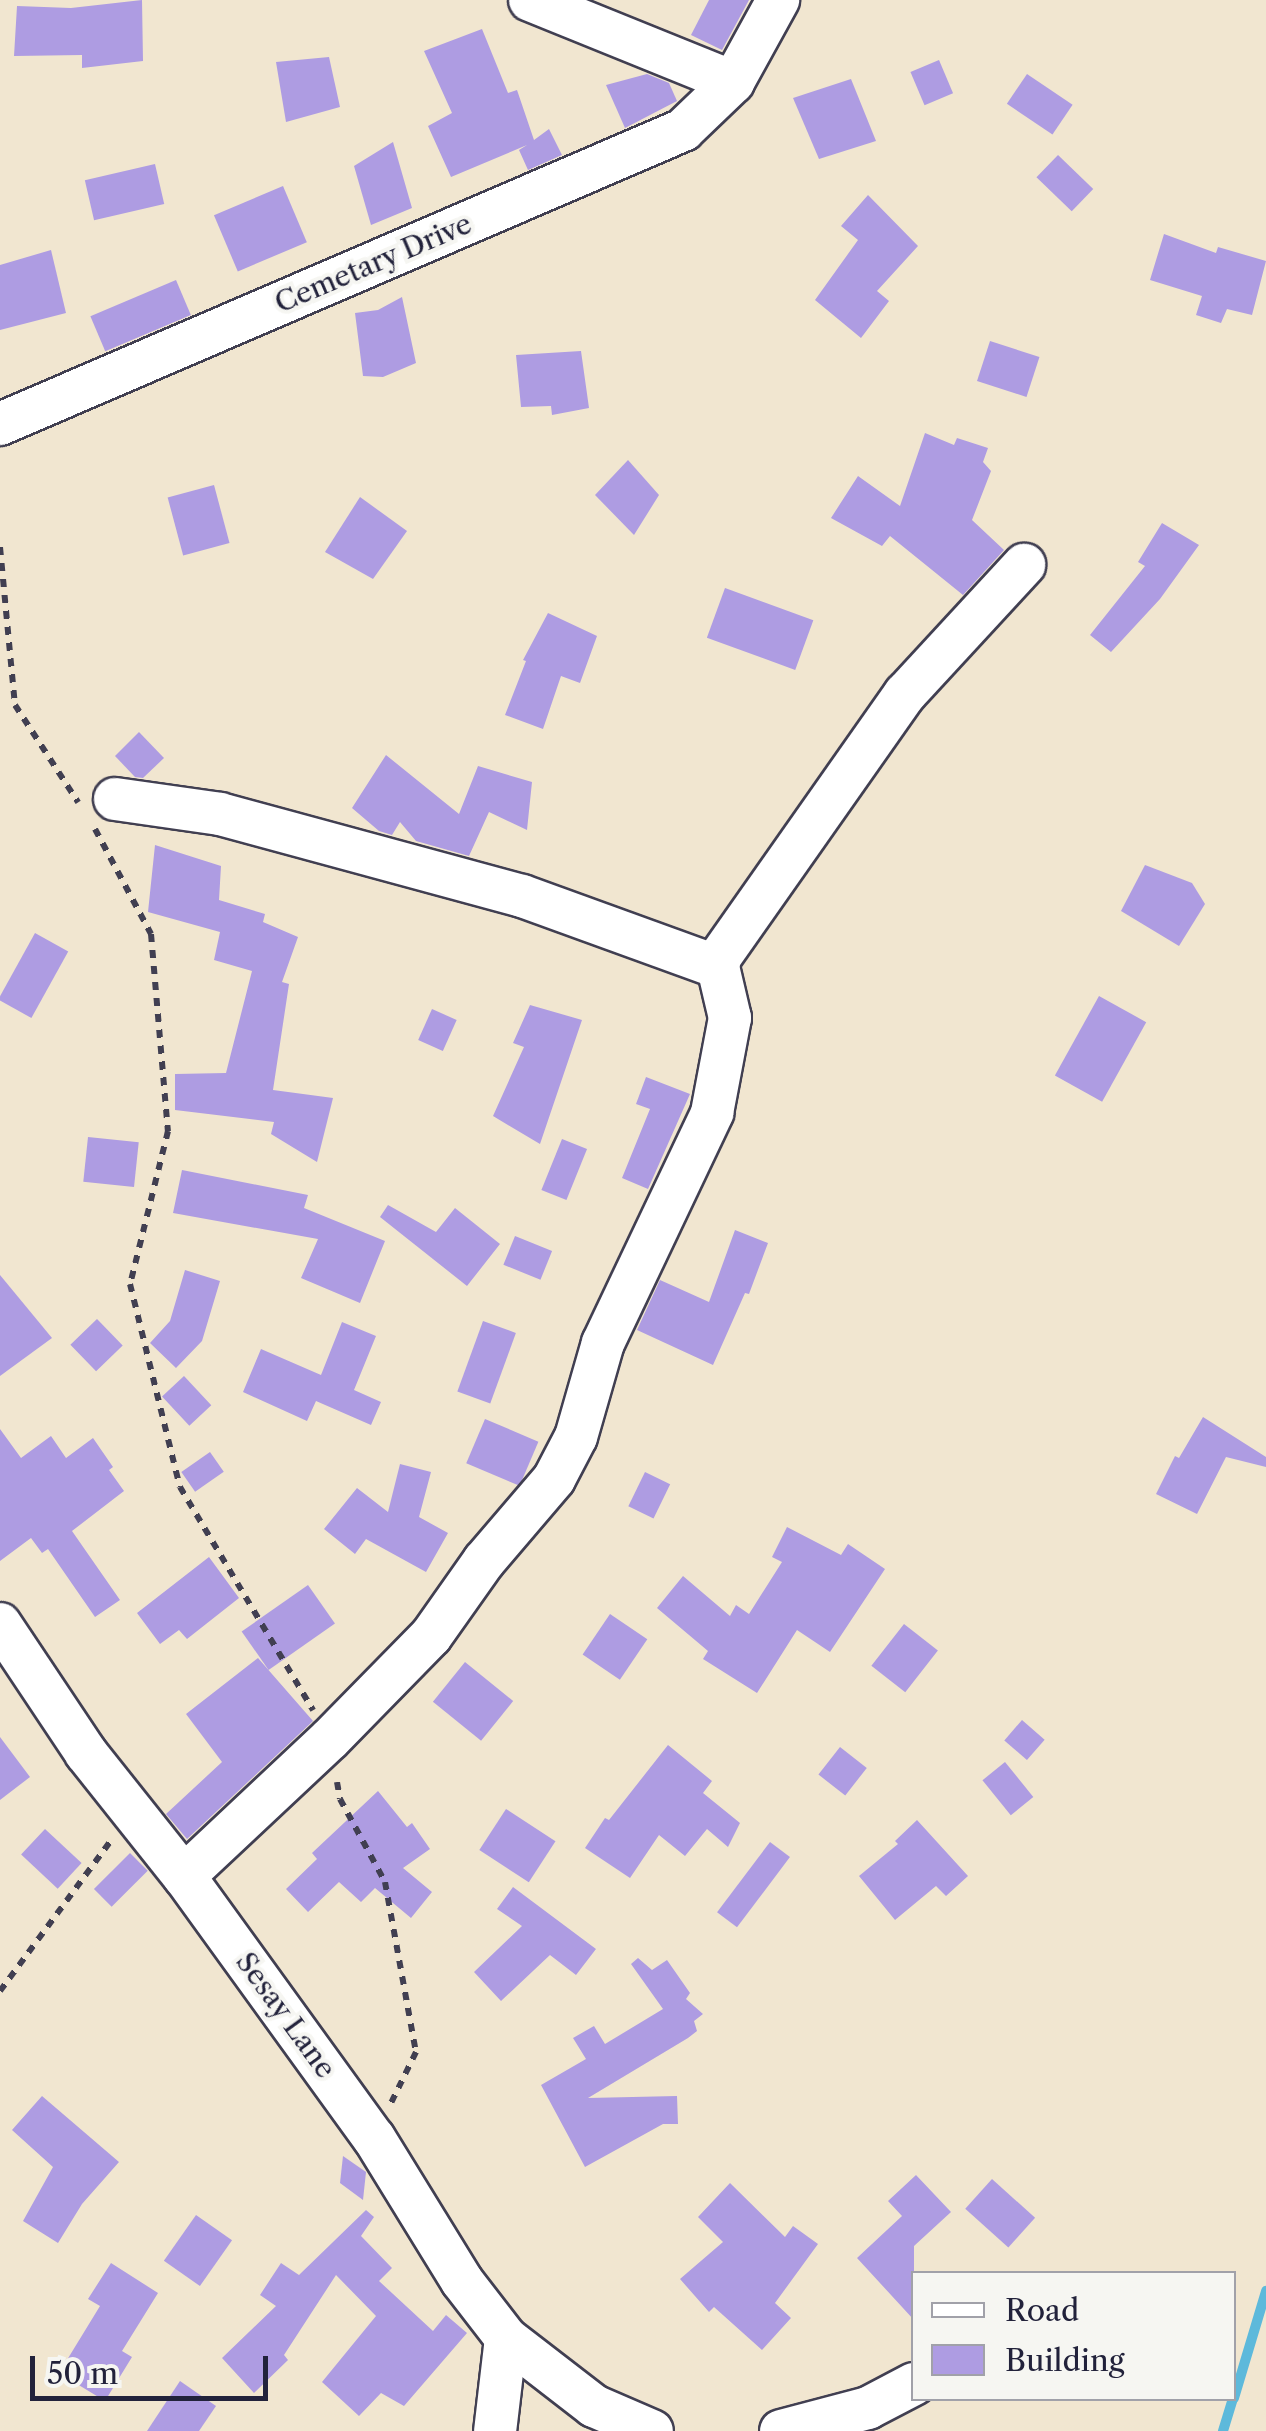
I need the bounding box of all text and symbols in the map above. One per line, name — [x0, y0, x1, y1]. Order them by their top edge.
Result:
street label: Cemetary Drive — [269, 206, 477, 320]
street label: Sesay Lane — [229, 1945, 343, 2085]
legend — [911, 2271, 1236, 2401]
text: Road — [1005, 2292, 1079, 2329]
scale bar — [35, 2336, 272, 2398]
text: Building — [1005, 2342, 1125, 2379]
text: 50 m — [47, 2355, 118, 2392]

